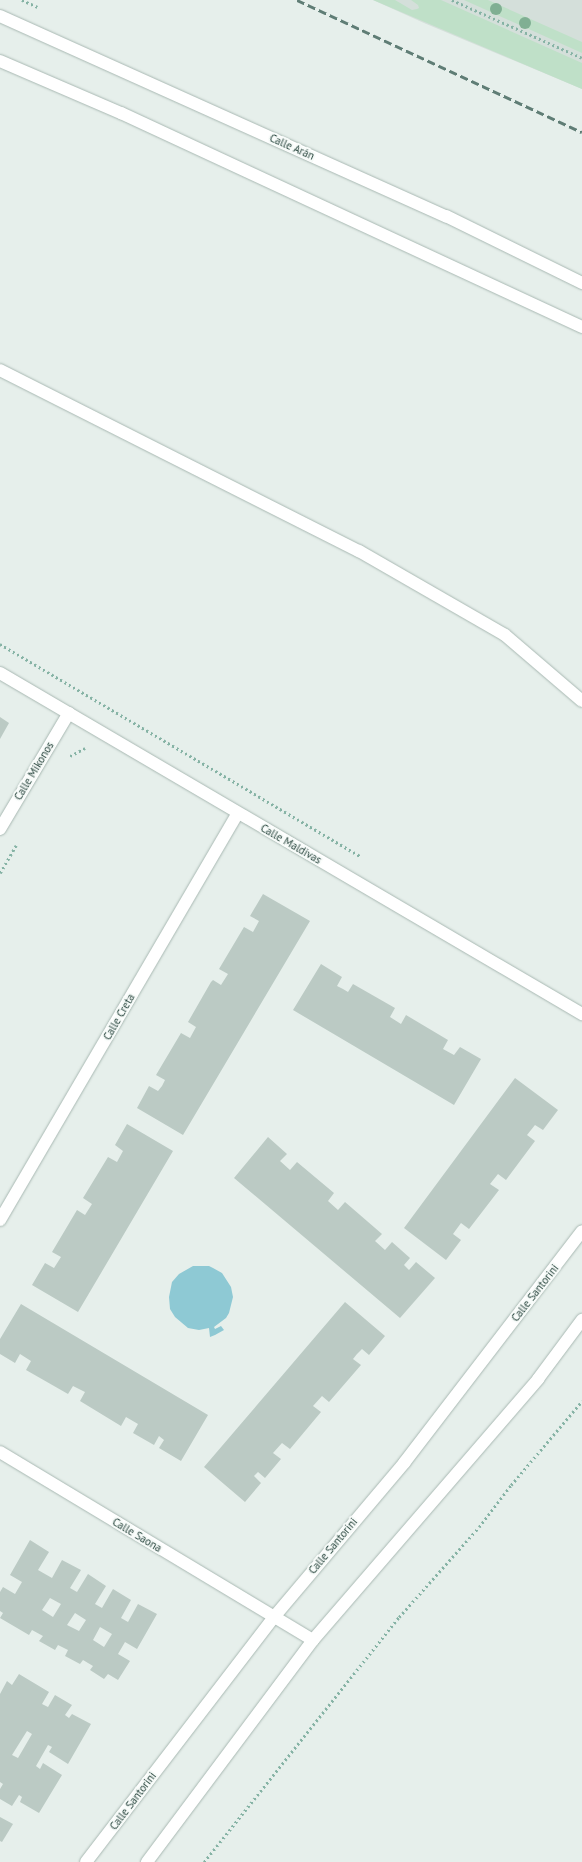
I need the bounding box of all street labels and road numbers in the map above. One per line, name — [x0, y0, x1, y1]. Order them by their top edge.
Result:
street label: Calle Arán — [267, 131, 317, 163]
street label: Calle Mikonos — [11, 739, 57, 803]
street label: Calle Maldivas — [258, 821, 324, 867]
street label: Calle Creta — [101, 992, 137, 1042]
street label: Calle Santorini — [509, 1262, 561, 1324]
street label: Calle Saona — [110, 1515, 164, 1555]
street label: Calle Santorini — [306, 1515, 360, 1577]
street label: Calle Santorini — [107, 1769, 159, 1833]

